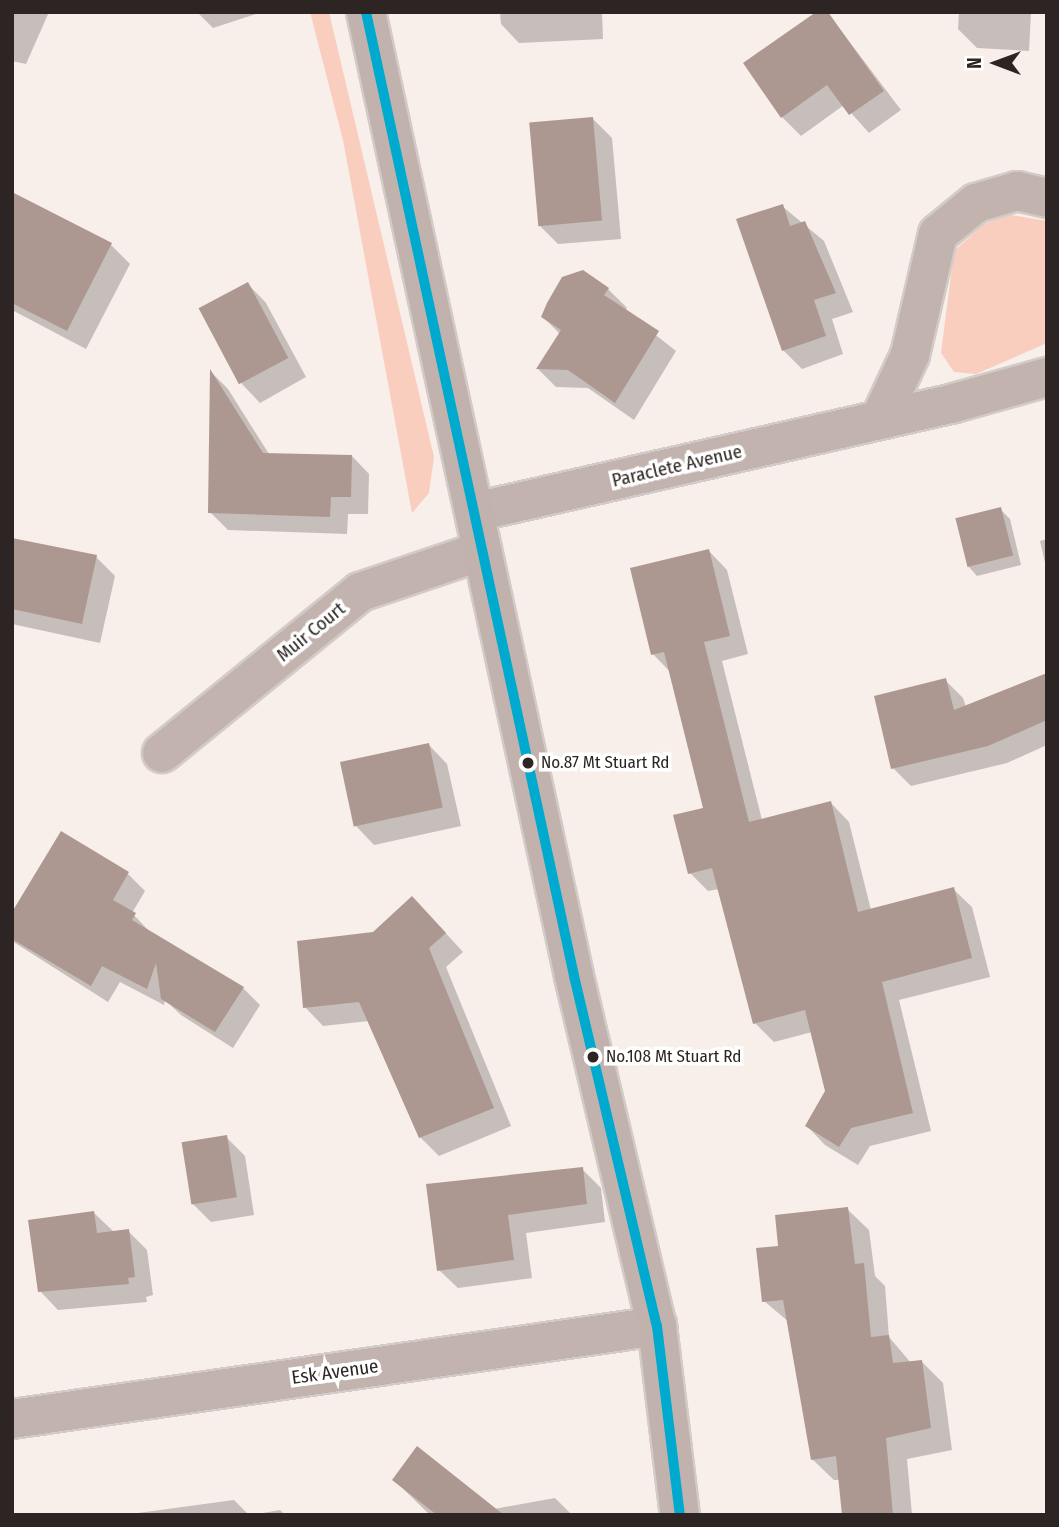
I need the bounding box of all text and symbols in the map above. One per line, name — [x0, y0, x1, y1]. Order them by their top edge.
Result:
north arrow — [961, 28, 1031, 98]
text: N — [963, 57, 986, 69]
street label: Paraclete Avenue — [610, 440, 744, 492]
street label: Muir Court — [272, 598, 350, 666]
place label: No.87 Mt Stuart Rd — [541, 753, 669, 773]
marker: No.87 Mt Stuart Rd — [521, 756, 535, 770]
place label: No.108 Mt Stuart Rd — [606, 1047, 741, 1067]
marker: No.108 Mt Stuart Rd — [586, 1050, 600, 1064]
street label: Esk Avenue — [290, 1355, 380, 1389]

